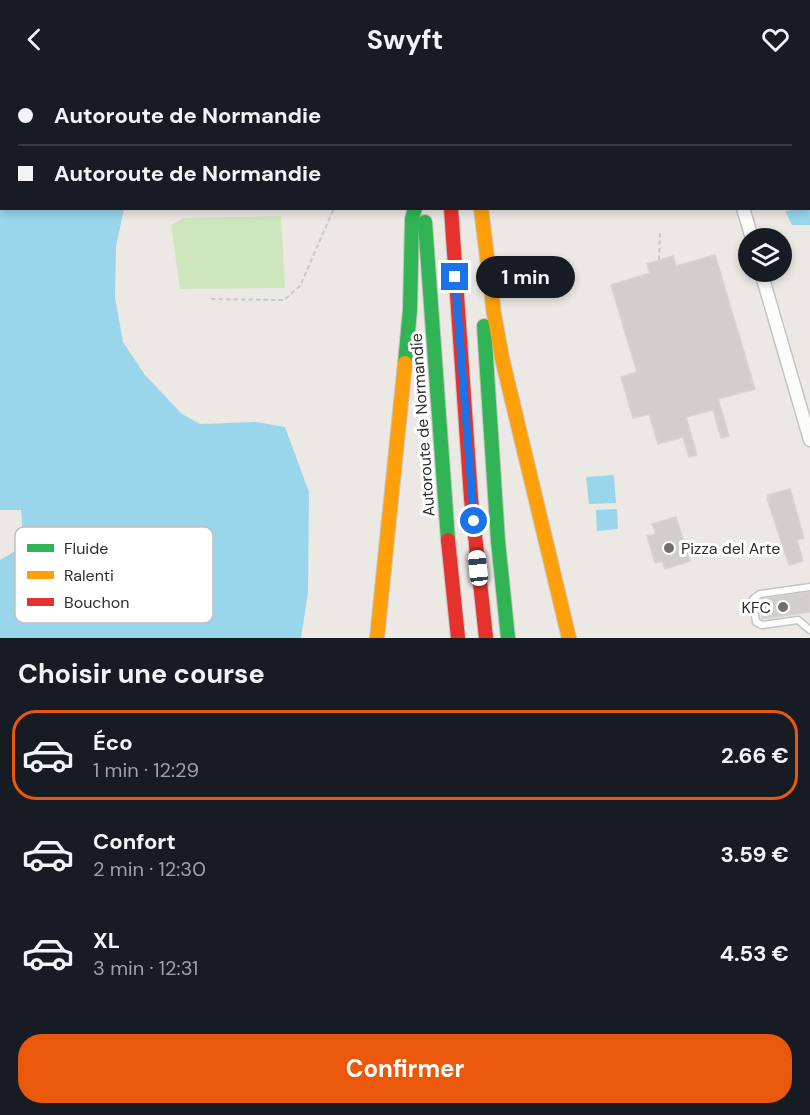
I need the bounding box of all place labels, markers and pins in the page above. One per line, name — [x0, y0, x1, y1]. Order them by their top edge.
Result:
place label: Pizza del Arte — [681, 538, 780, 559]
marker: Pizza del Arte — [662, 541, 676, 555]
place label: KFC — [742, 597, 771, 618]
marker: KFC — [776, 600, 790, 614]

